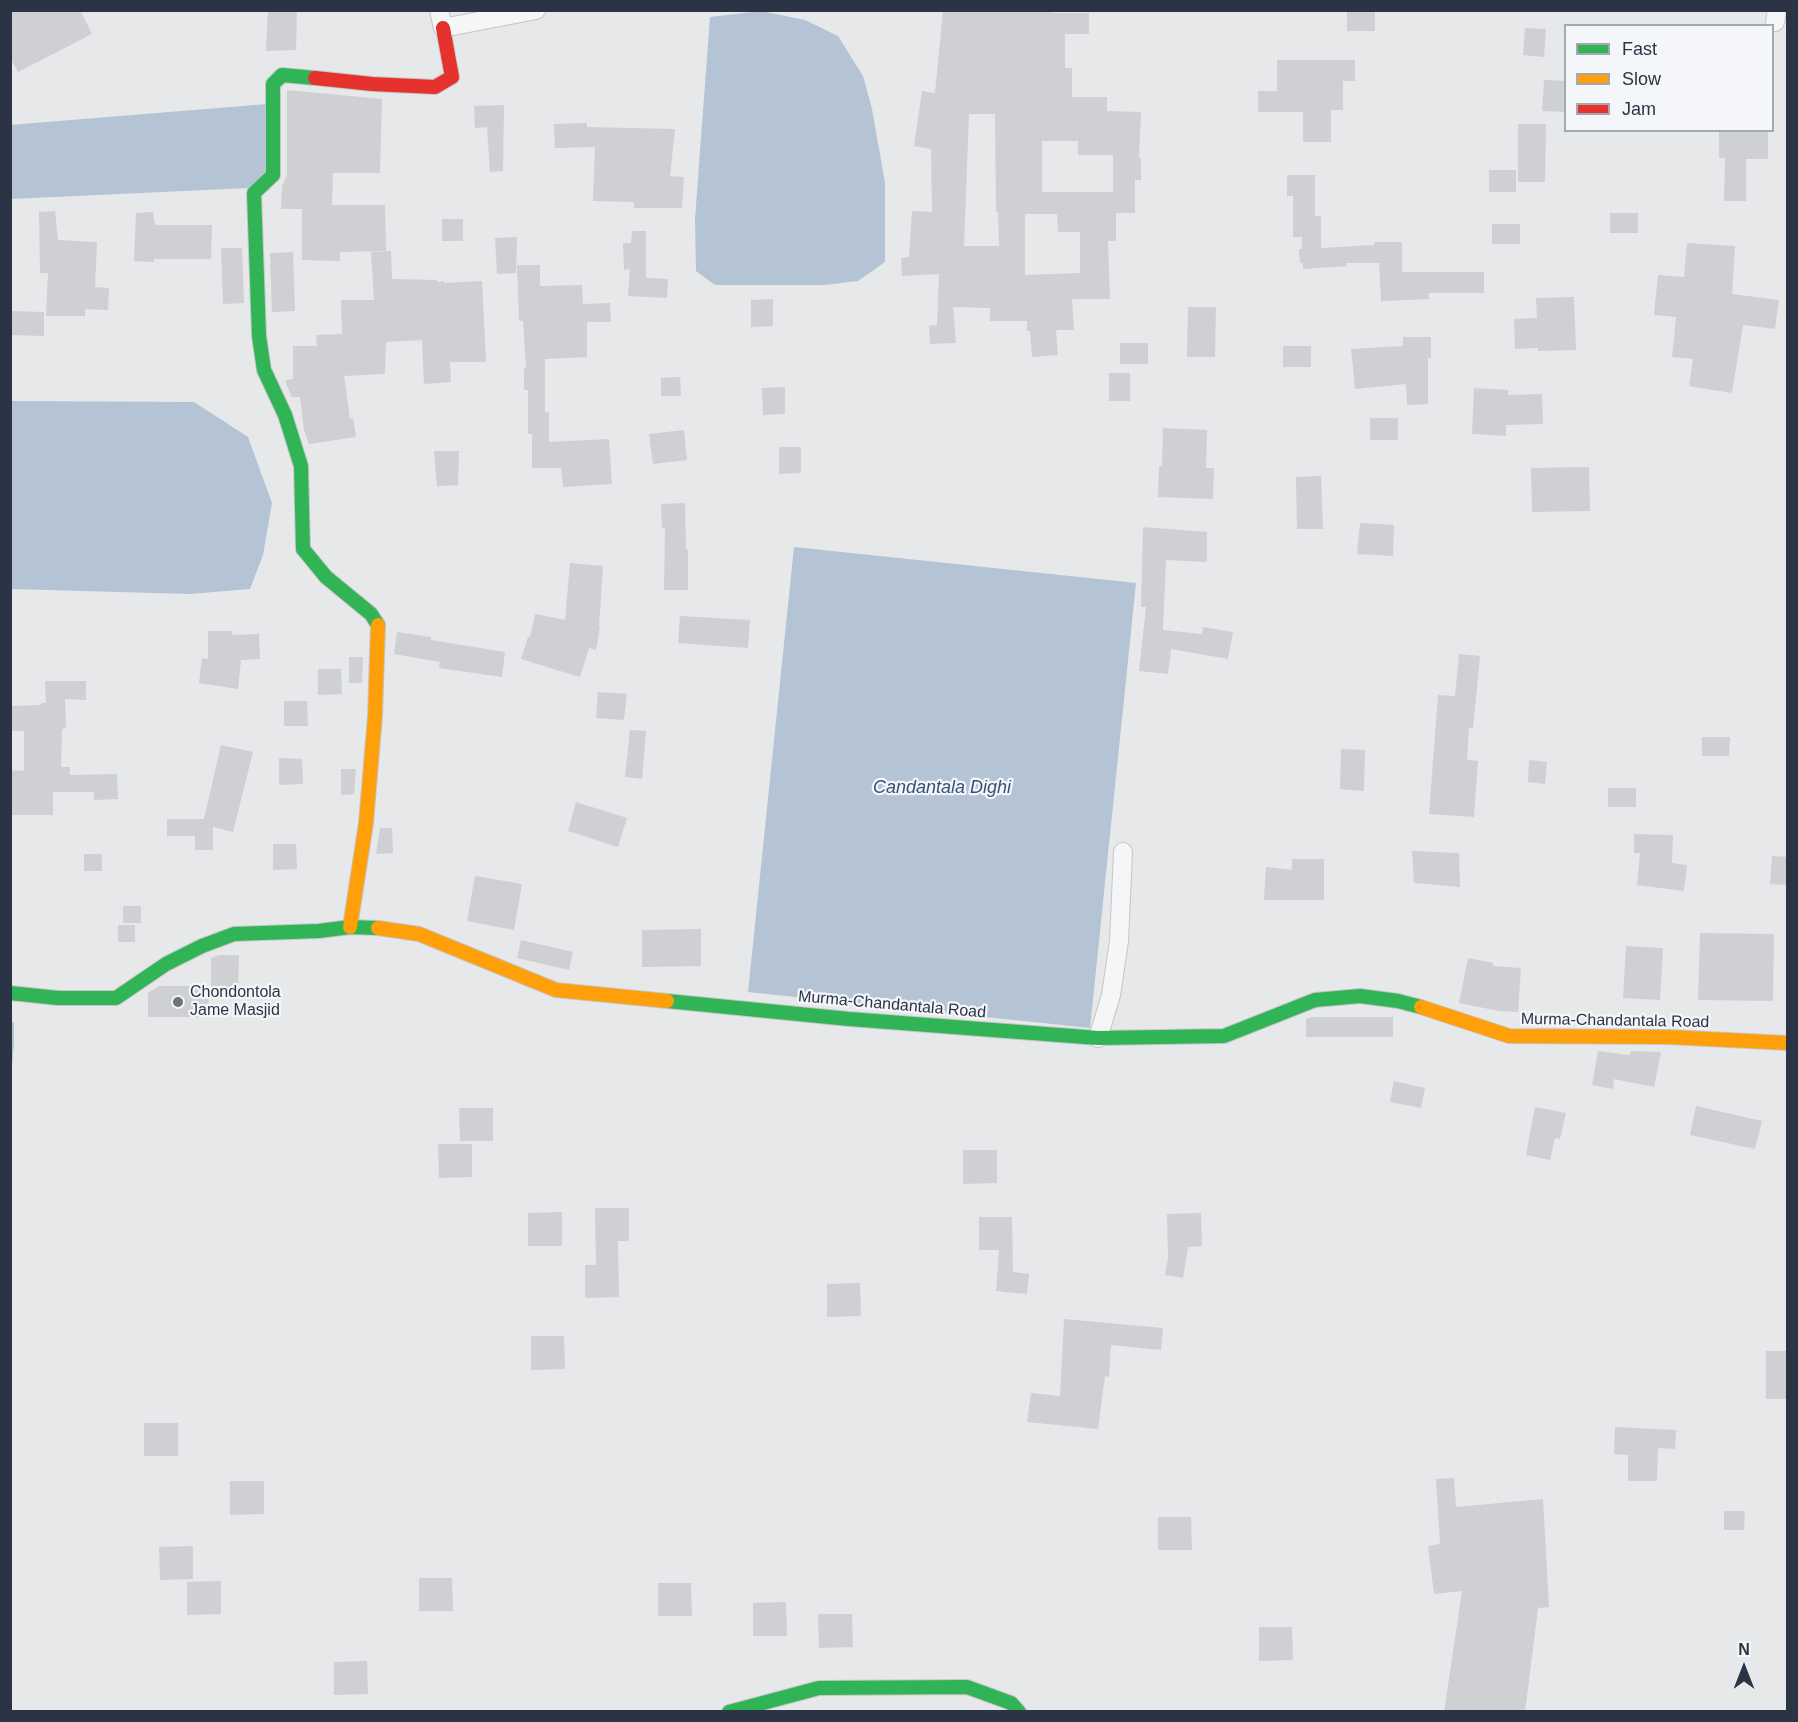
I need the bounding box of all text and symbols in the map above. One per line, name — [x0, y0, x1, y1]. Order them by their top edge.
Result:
legend — [1564, 24, 1774, 132]
text: Fast — [1622, 39, 1657, 59]
text: Slow — [1622, 69, 1661, 89]
text: Jam — [1622, 99, 1656, 119]
water label: Candantala Dighi — [873, 777, 1011, 799]
place label: Chondontola Jame Masjid — [190, 983, 281, 1021]
street label: Murma-Chandantala Road — [797, 987, 987, 1023]
marker: Chondontola Jame Masjid — [171, 995, 185, 1009]
street label: Murma-Chandantala Road — [1521, 1010, 1709, 1032]
north arrow — [1714, 1638, 1774, 1698]
text: N — [1738, 1641, 1750, 1658]

